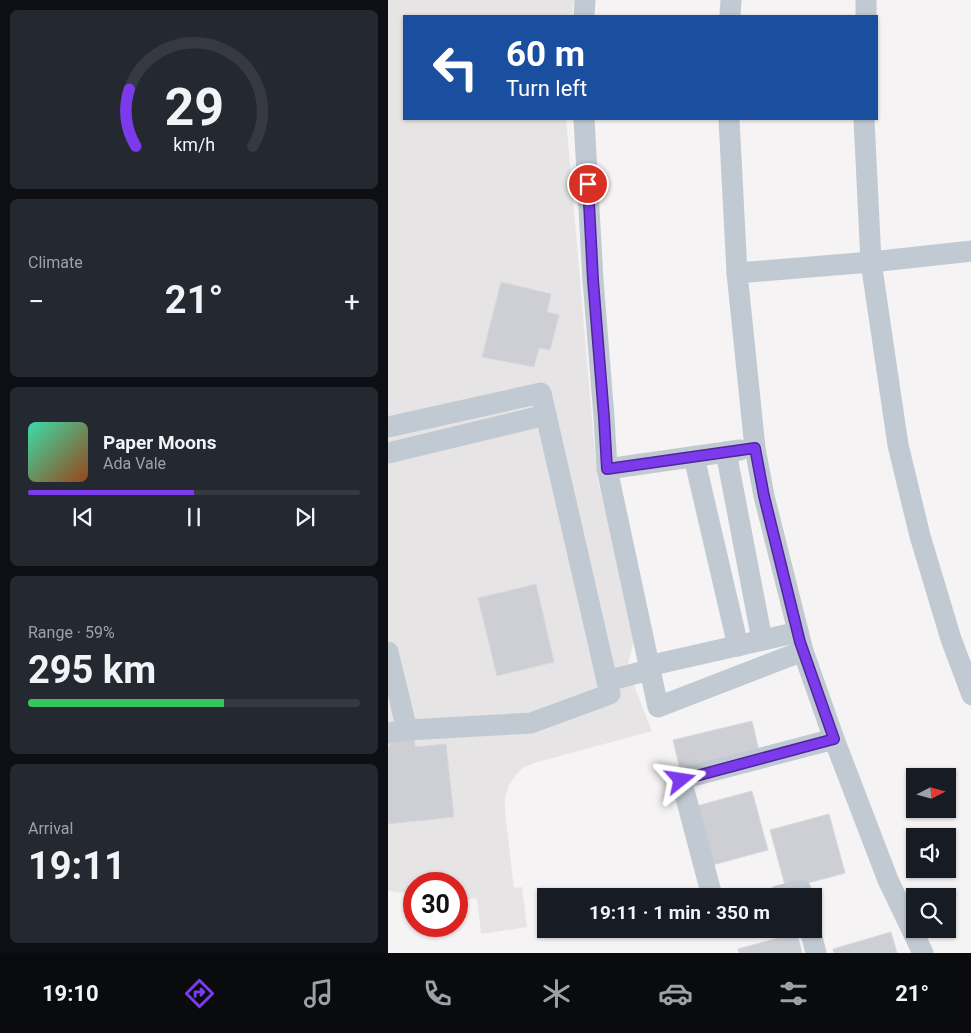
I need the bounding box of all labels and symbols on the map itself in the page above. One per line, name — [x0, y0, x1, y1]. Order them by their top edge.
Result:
pin — [567, 163, 609, 205]
position arrow — [654, 753, 706, 805]
north arrow — [906, 768, 956, 818]
speed limit sign: 30 — [403, 872, 468, 937]

